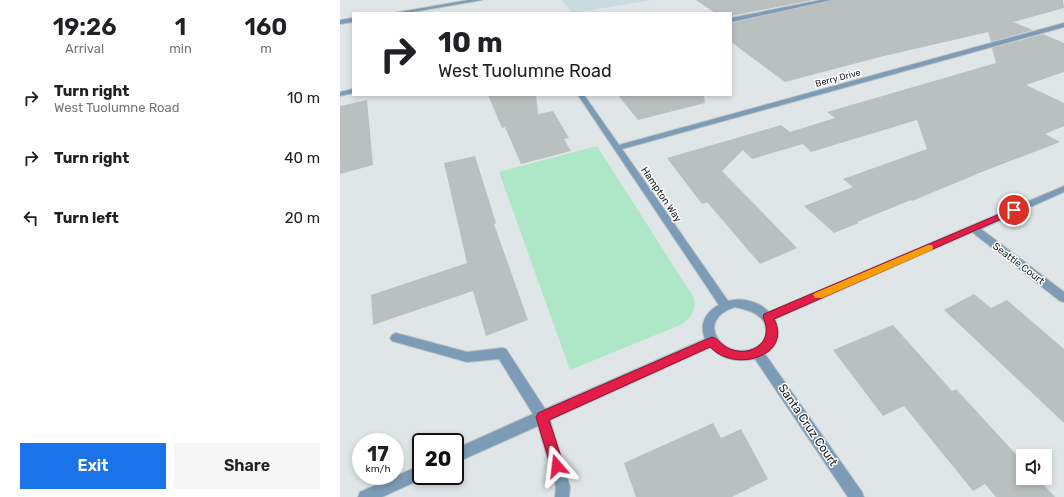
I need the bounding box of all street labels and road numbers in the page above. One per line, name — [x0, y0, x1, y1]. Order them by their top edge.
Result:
street label: Berry Drive — [814, 67, 862, 89]
street label: Hampton Way — [638, 165, 684, 225]
street label: Seattle Court — [990, 240, 1047, 287]
street label: Santa Cruz Court — [775, 381, 841, 469]

